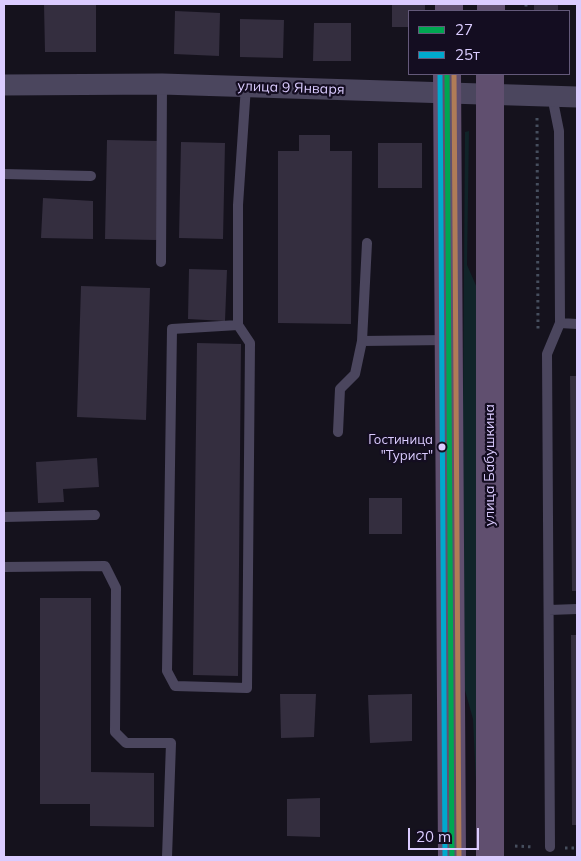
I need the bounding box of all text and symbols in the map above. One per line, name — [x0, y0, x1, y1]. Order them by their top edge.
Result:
legend — [408, 10, 571, 75]
text: 27 — [455, 20, 473, 39]
text: 25т — [455, 45, 480, 64]
street label: улица 9 Января — [237, 78, 345, 98]
street label: улица Бабушкина — [482, 404, 498, 526]
place label: Гостиница "Турист" — [368, 432, 433, 463]
marker: Гостиница "Турист" — [437, 442, 447, 452]
scale bar — [411, 818, 482, 850]
text: 20 m — [416, 827, 451, 846]

